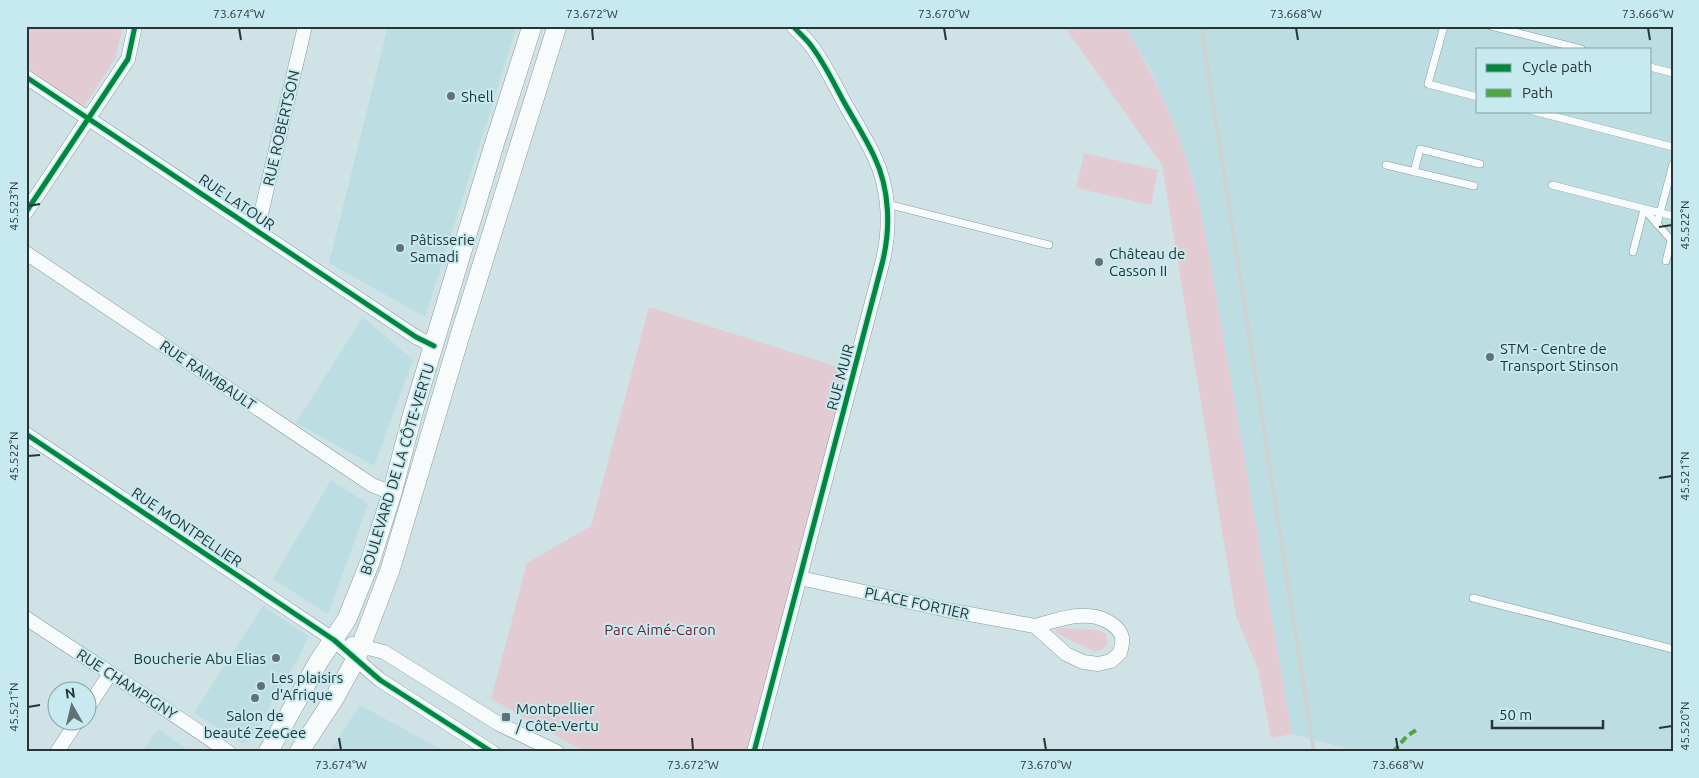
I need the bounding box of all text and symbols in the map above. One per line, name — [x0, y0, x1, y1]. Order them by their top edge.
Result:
text: 73.674°W — [213, 7, 265, 20]
text: 73.672°W — [566, 7, 618, 20]
text: 73.670°W — [918, 7, 970, 20]
text: 73.668°W — [1270, 7, 1322, 20]
text: 73.666°W — [1622, 7, 1674, 20]
legend — [1476, 48, 1652, 112]
text: Cycle path — [1522, 58, 1592, 75]
street label: RUE ROBERTSON — [259, 68, 303, 188]
text: Path — [1522, 84, 1553, 101]
place label: Shell — [461, 88, 494, 105]
marker: Shell — [445, 90, 457, 102]
street label: RUE LATOUR — [196, 170, 278, 234]
text: 45.523°N — [7, 181, 20, 231]
text: 45.522°N — [1678, 200, 1691, 250]
place label: Pâtisserie Samadi — [410, 231, 475, 265]
marker: Pâtisserie Samadi — [394, 242, 406, 254]
place label: Château de Casson II — [1109, 245, 1185, 279]
marker: Château de Casson II — [1093, 256, 1105, 268]
street label: RUE RAIMBAULT — [157, 337, 260, 414]
place label: STM - Centre de Transport Stinson — [1500, 340, 1619, 374]
street label: RUE MUIR — [823, 342, 857, 412]
marker: STM - Centre de Transport Stinson — [1484, 351, 1496, 363]
street label: BOULEVARD DE LA CÔTE-VERTU — [357, 361, 437, 577]
text: 45.522°N — [7, 431, 20, 481]
text: 45.521°N — [1678, 451, 1691, 501]
street label: RUE MONTPELLIER — [129, 484, 245, 570]
street label: PLACE FORTIER — [863, 584, 971, 622]
park label: Parc Aimé-Caron — [604, 621, 716, 638]
street label: RUE CHAMPIGNY — [74, 645, 181, 723]
place label: Boucherie Abu Elias — [134, 650, 266, 667]
marker: Boucherie Abu Elias — [270, 652, 282, 664]
place label: Les plaisirs d'Afrique — [271, 669, 343, 703]
north arrow — [48, 680, 98, 730]
marker: Les plaisirs d'Afrique — [255, 680, 267, 692]
text: 45.521°N — [7, 682, 20, 732]
text: N — [64, 684, 76, 702]
marker: Salon de beauté ZeeGee — [249, 692, 261, 704]
scale bar — [1492, 698, 1603, 730]
place label: Montpellier / Côte-Vertu — [515, 700, 599, 734]
text: 45.520°N — [1678, 701, 1691, 751]
text: 50 m — [1499, 706, 1532, 723]
place label: Salon de beauté ZeeGee — [204, 707, 306, 741]
marker: Montpellier / Côte-Vertu — [500, 711, 512, 723]
text: 73.674°W — [315, 758, 367, 771]
text: 73.672°W — [667, 758, 719, 771]
text: 73.670°W — [1020, 758, 1072, 771]
text: 73.668°W — [1372, 758, 1424, 771]

